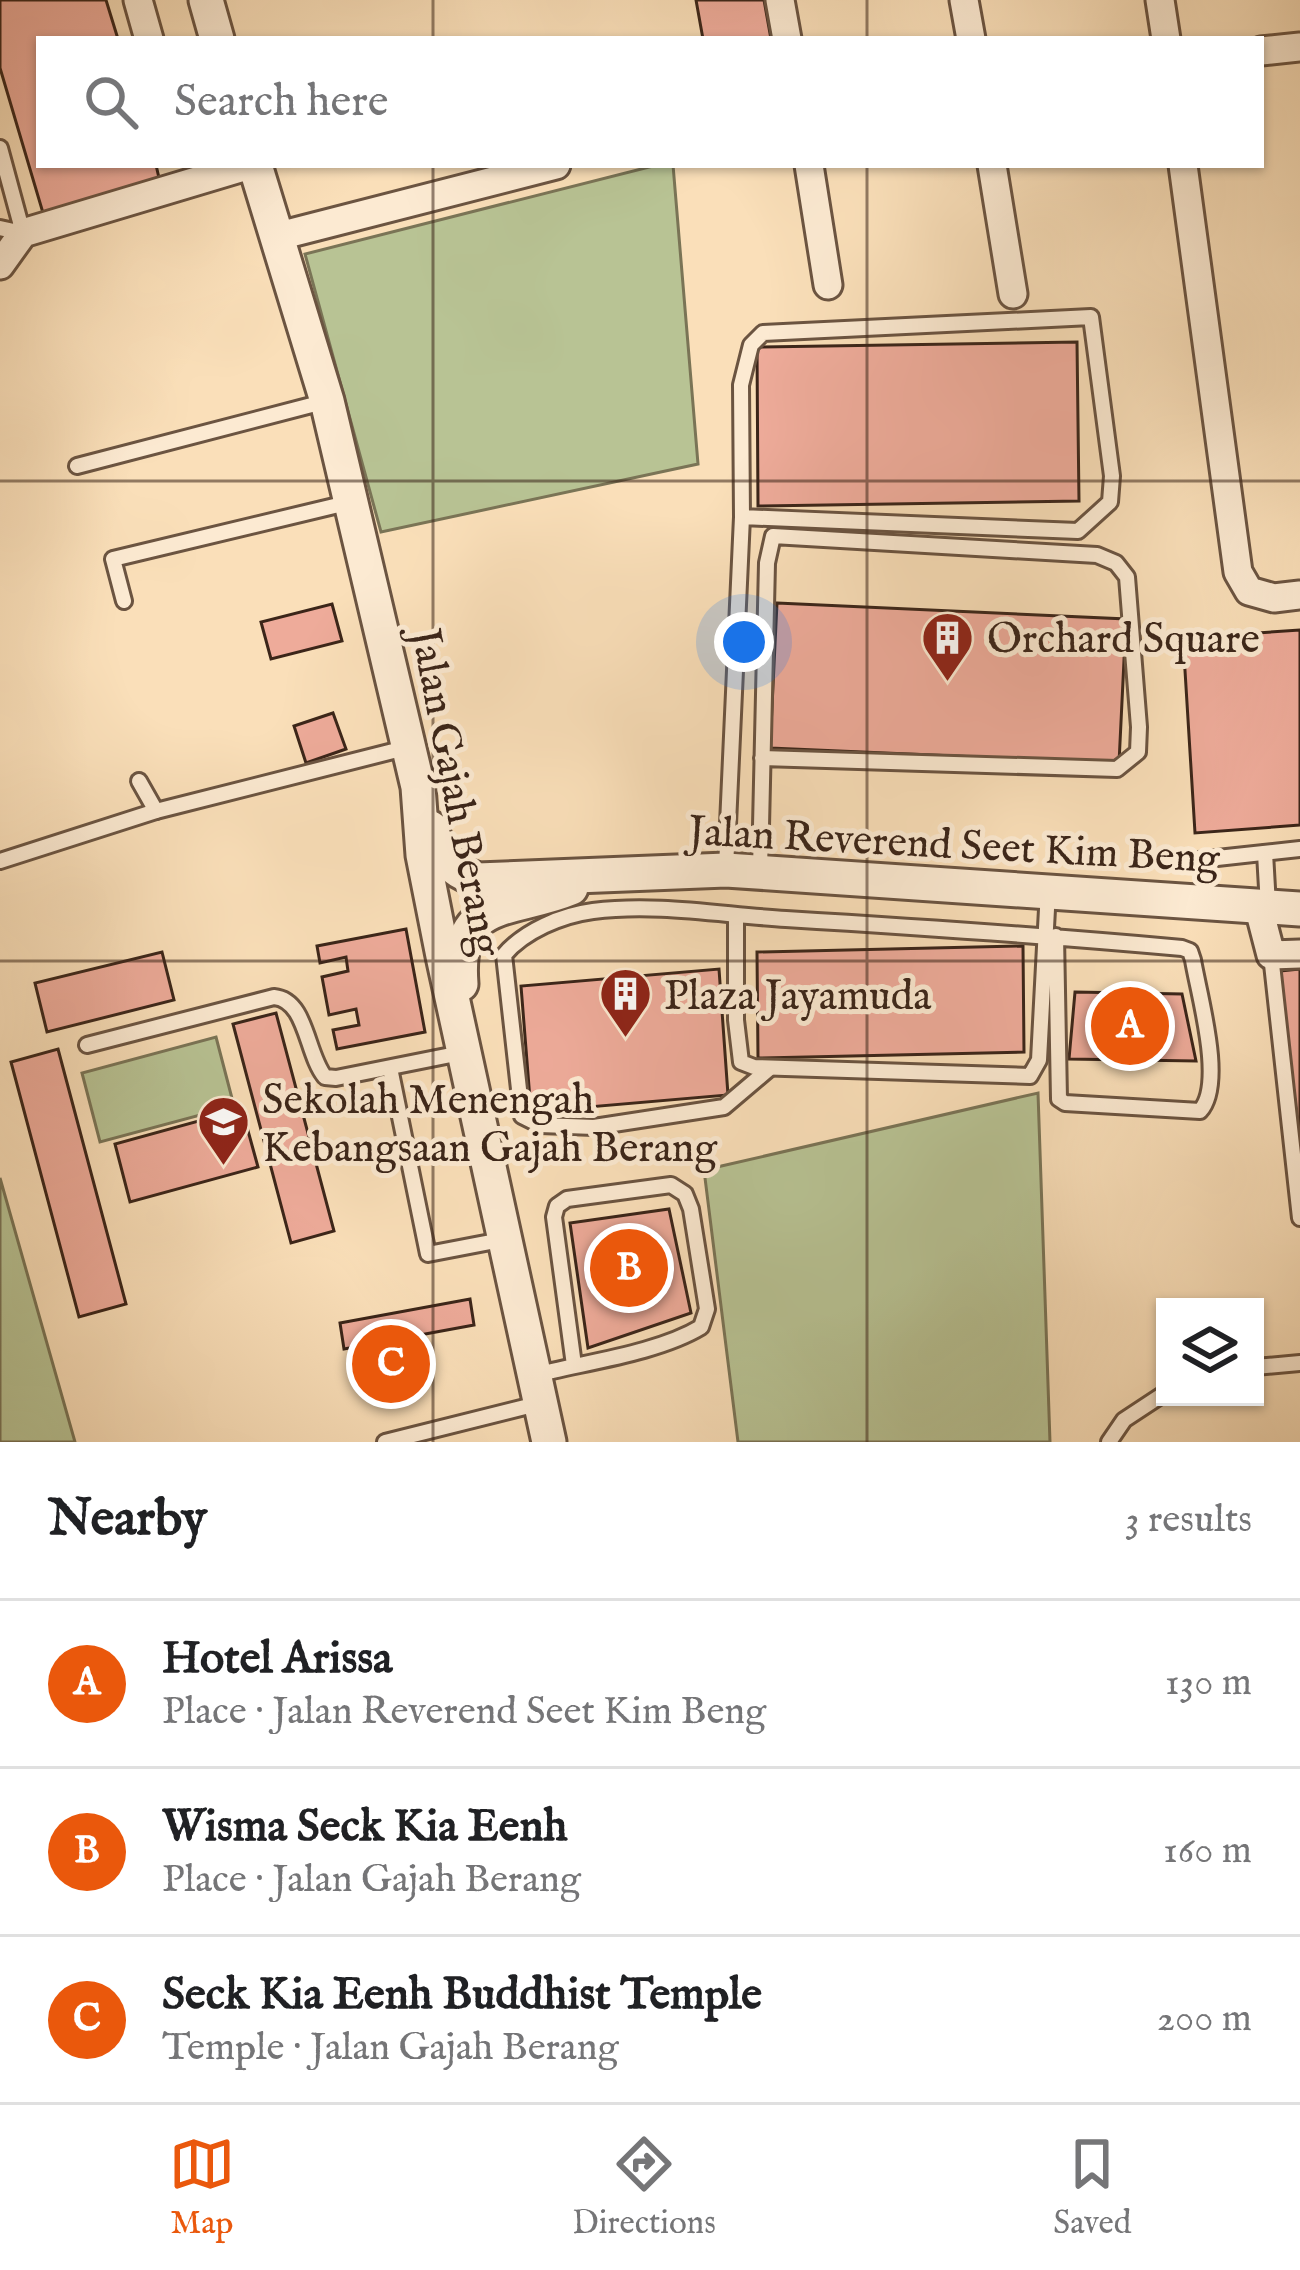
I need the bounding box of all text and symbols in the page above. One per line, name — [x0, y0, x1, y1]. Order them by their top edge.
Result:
search box — [36, 36, 1264, 168]
icon: search — [78, 69, 144, 135]
text: Search here — [174, 74, 388, 131]
building icon: Orchard Square — [920, 609, 976, 683]
your location — [714, 612, 774, 672]
place label: Orchard Square — [987, 614, 1260, 667]
street label: Jalan Gajah Berang — [396, 621, 513, 962]
street label: Jalan Reverend Seet Kim Beng — [683, 806, 1222, 887]
building icon: Plaza Jayamuda — [597, 966, 653, 1040]
place label: Plaza Jayamuda — [664, 971, 932, 1024]
pin: A — [1091, 981, 1169, 1071]
place label: Sekolah Menengah Kebangsaan Gajah Berang — [262, 1075, 718, 1176]
school or university icon: Sekolah Menengah Kebangsaan Gajah Berang — [195, 1094, 251, 1168]
pin: B — [590, 1223, 668, 1313]
map controls — [1156, 1298, 1264, 1406]
button: layers — [1156, 1298, 1264, 1406]
pin: C — [352, 1319, 430, 1409]
text: Nearby — [48, 1488, 207, 1553]
text: 3 results — [1125, 1496, 1252, 1545]
text: Hotel Arissa — [162, 1631, 393, 1688]
text: A — [74, 1659, 100, 1708]
text: 130 m — [1165, 1659, 1252, 1708]
text: Place · Jalan Reverend Seet Kim Beng — [162, 1688, 766, 1737]
text: Wisma Seck Kia Eenh — [162, 1799, 567, 1856]
text: B — [74, 1827, 100, 1876]
text: 160 m — [1163, 1827, 1252, 1876]
text: Place · Jalan Gajah Berang — [162, 1856, 581, 1905]
text: Seck Kia Eenh Buddhist Temple — [162, 1967, 762, 2024]
text: C — [73, 1995, 101, 2044]
text: 200 m — [1157, 1995, 1252, 2044]
text: Temple · Jalan Gajah Berang — [162, 2024, 619, 2073]
tab: Map — [169, 2131, 235, 2245]
tab: Directions — [572, 2131, 716, 2245]
tab: Saved — [1053, 2131, 1131, 2245]

